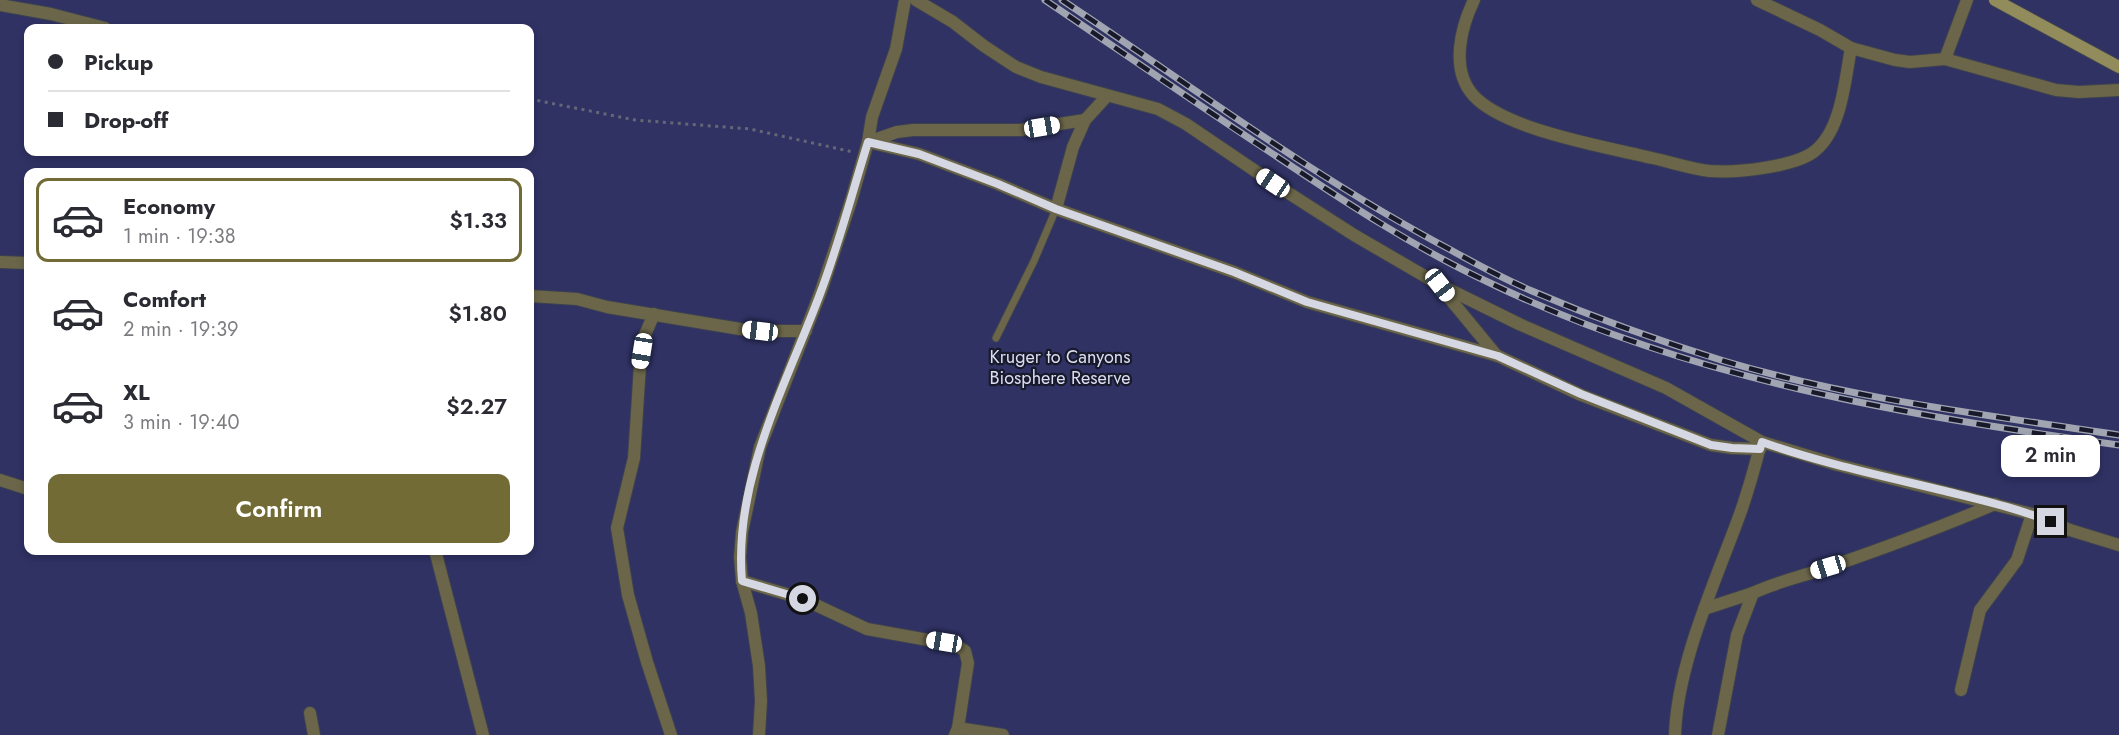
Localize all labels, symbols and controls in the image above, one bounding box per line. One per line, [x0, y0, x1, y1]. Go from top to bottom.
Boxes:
text: Pickup [84, 46, 153, 78]
text: Drop-off [84, 104, 168, 136]
car [1023, 115, 1061, 139]
car [1253, 165, 1293, 201]
text: Economy [123, 190, 215, 222]
icon: car [51, 193, 105, 247]
text: $1.33 [450, 204, 507, 236]
text: 1 min · 19:38 [123, 222, 236, 251]
car [1422, 265, 1458, 305]
text: Comfort [123, 283, 206, 315]
icon: car [51, 286, 105, 340]
text: $1.80 [448, 297, 507, 329]
text: 2 min · 19:39 [123, 315, 239, 344]
car [741, 320, 779, 342]
car [630, 332, 654, 370]
park label: Kruger to Canyons Biosphere Reserve [990, 344, 1130, 391]
text: XL [123, 376, 150, 408]
icon: car [51, 379, 105, 433]
text: $2.27 [446, 390, 507, 422]
text: 3 min · 19:40 [123, 408, 239, 437]
callout: 2 min [2002, 435, 2100, 477]
text: 2 min [2025, 441, 2076, 470]
button: Confirm [48, 474, 510, 543]
route end [2037, 508, 2064, 535]
car [1808, 553, 1848, 581]
route start [789, 585, 816, 612]
car [925, 630, 963, 654]

